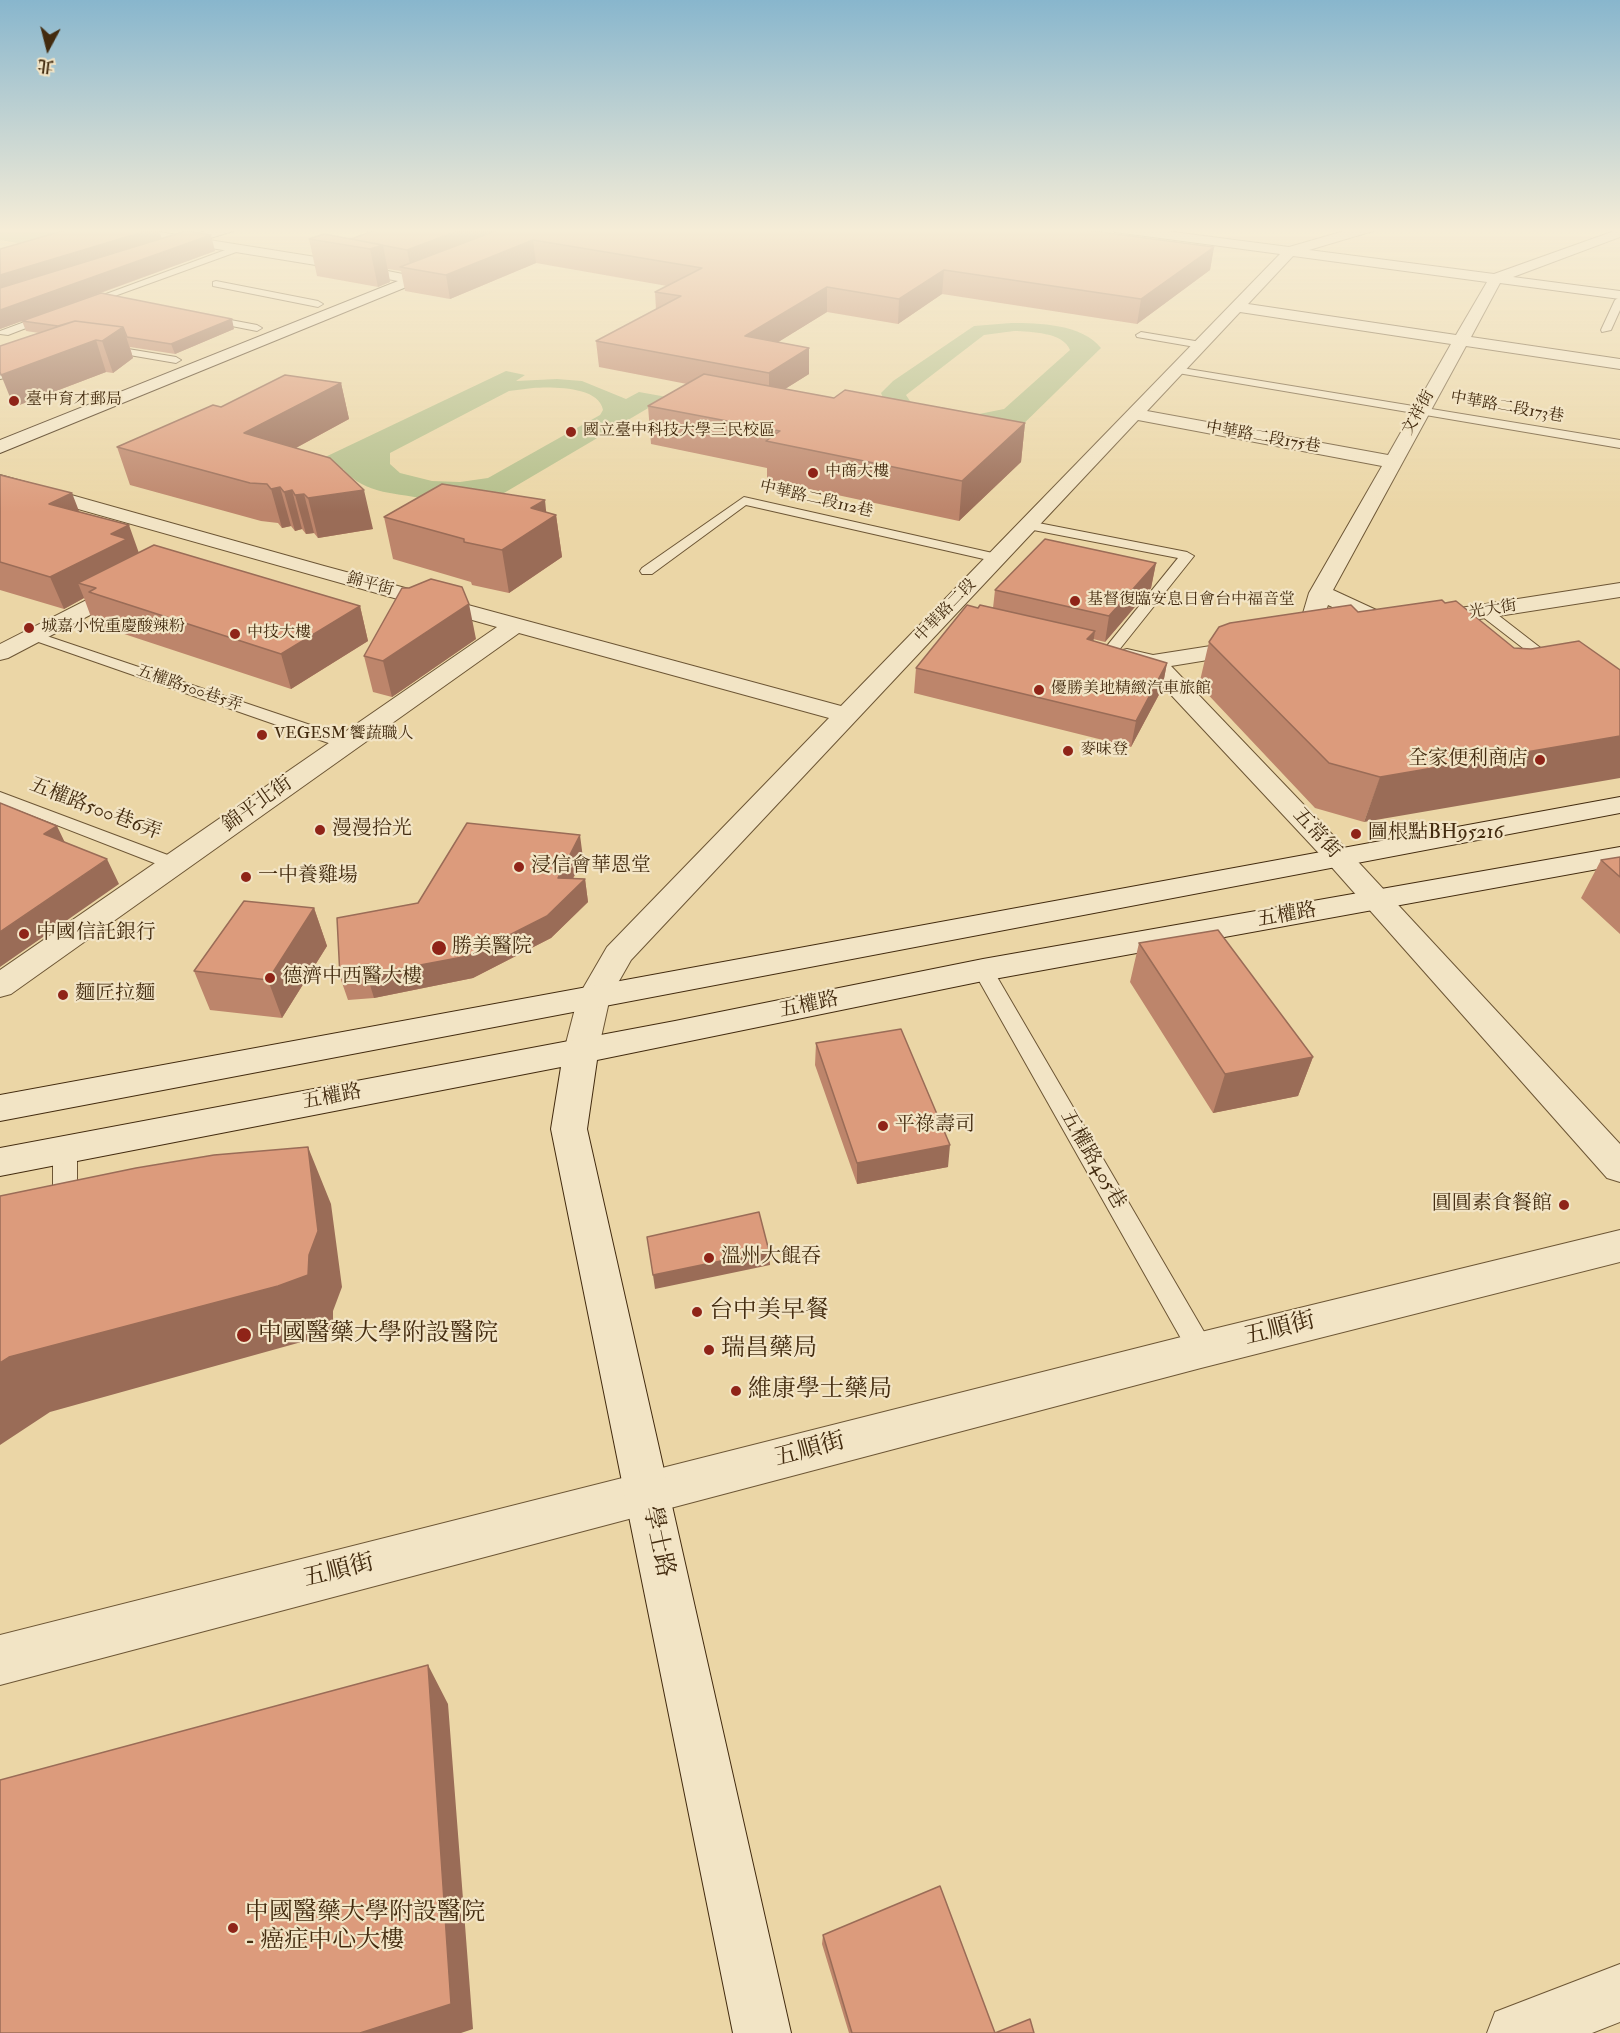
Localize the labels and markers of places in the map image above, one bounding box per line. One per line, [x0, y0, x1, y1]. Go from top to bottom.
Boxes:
place label: 臺中育才郵局 [26, 391, 122, 411]
marker: 臺中育才郵局 [7, 394, 21, 408]
place label: 國立臺中科技大學三民校區 [583, 422, 775, 442]
marker: 國立臺中科技大學三民校區 [564, 425, 578, 439]
place label: 中商大樓 [825, 463, 889, 483]
marker: 中商大樓 [806, 466, 820, 480]
place label: 基督復臨安息日會台中福音堂 [1087, 591, 1295, 611]
marker: 基督復臨安息日會台中福音堂 [1068, 594, 1082, 608]
place label: 城嘉小悅重慶酸辣粉 [41, 618, 185, 638]
marker: 城嘉小悅重慶酸辣粉 [22, 621, 36, 635]
place label: 中技大樓 [247, 624, 311, 644]
marker: 中技大樓 [228, 627, 242, 641]
place label: 優勝美地精緻汽車旅館 [1051, 680, 1211, 700]
marker: 優勝美地精緻汽車旅館 [1032, 683, 1046, 697]
place label: VEGESM 饗蔬職人 [274, 725, 413, 745]
marker: VEGESM 饗蔬職人 [255, 728, 269, 742]
place label: 麥味登 [1080, 741, 1128, 761]
marker: 麥味登 [1061, 744, 1075, 758]
place label: 全家便利商店 [1408, 748, 1528, 772]
marker: 全家便利商店 [1533, 753, 1547, 767]
place label: 漫漫拾光 [332, 818, 412, 842]
place label: 圖根點BH95216 [1368, 822, 1504, 846]
marker: 漫漫拾光 [313, 823, 327, 837]
marker: 圖根點BH95216 [1349, 827, 1363, 841]
place label: 浸信會華恩堂 [531, 855, 651, 879]
marker: 浸信會華恩堂 [512, 860, 526, 874]
place label: 一中養雞場 [258, 865, 358, 889]
marker: 一中養雞場 [239, 870, 253, 884]
place label: 中國信託銀行 [36, 922, 156, 946]
marker: 中國信託銀行 [17, 927, 31, 941]
place label: 勝美醫院 [452, 936, 532, 960]
marker: 勝美醫院 [430, 939, 448, 957]
place label: 德濟中西醫大樓 [282, 966, 422, 990]
marker: 德濟中西醫大樓 [263, 971, 277, 985]
place label: 麵匠拉麵 [75, 983, 155, 1007]
marker: 麵匠拉麵 [56, 988, 70, 1002]
place label: 平祿壽司 [895, 1114, 975, 1138]
marker: 平祿壽司 [876, 1119, 890, 1133]
place label: 圓圓素食餐館 [1432, 1193, 1552, 1217]
marker: 圓圓素食餐館 [1557, 1198, 1571, 1212]
place label: 溫州大餛吞 [721, 1246, 821, 1270]
marker: 溫州大餛吞 [702, 1251, 716, 1265]
place label: 台中美早餐 [709, 1298, 829, 1326]
marker: 台中美早餐 [690, 1305, 704, 1319]
place label: 中國醫藥大學附設醫院 [258, 1321, 498, 1349]
marker: 中國醫藥大學附設醫院 [235, 1326, 253, 1344]
place label: 瑞昌藥局 [721, 1336, 817, 1364]
marker: 瑞昌藥局 [702, 1343, 716, 1357]
place label: 維康學士藥局 [748, 1377, 892, 1405]
marker: 維康學士藥局 [729, 1384, 743, 1398]
place label: 中國醫藥大學附設醫院 - 癌症中心大樓 [245, 1900, 485, 1956]
marker: 中國醫藥大學附設醫院 - 癌症中心大樓 [226, 1921, 240, 1935]

